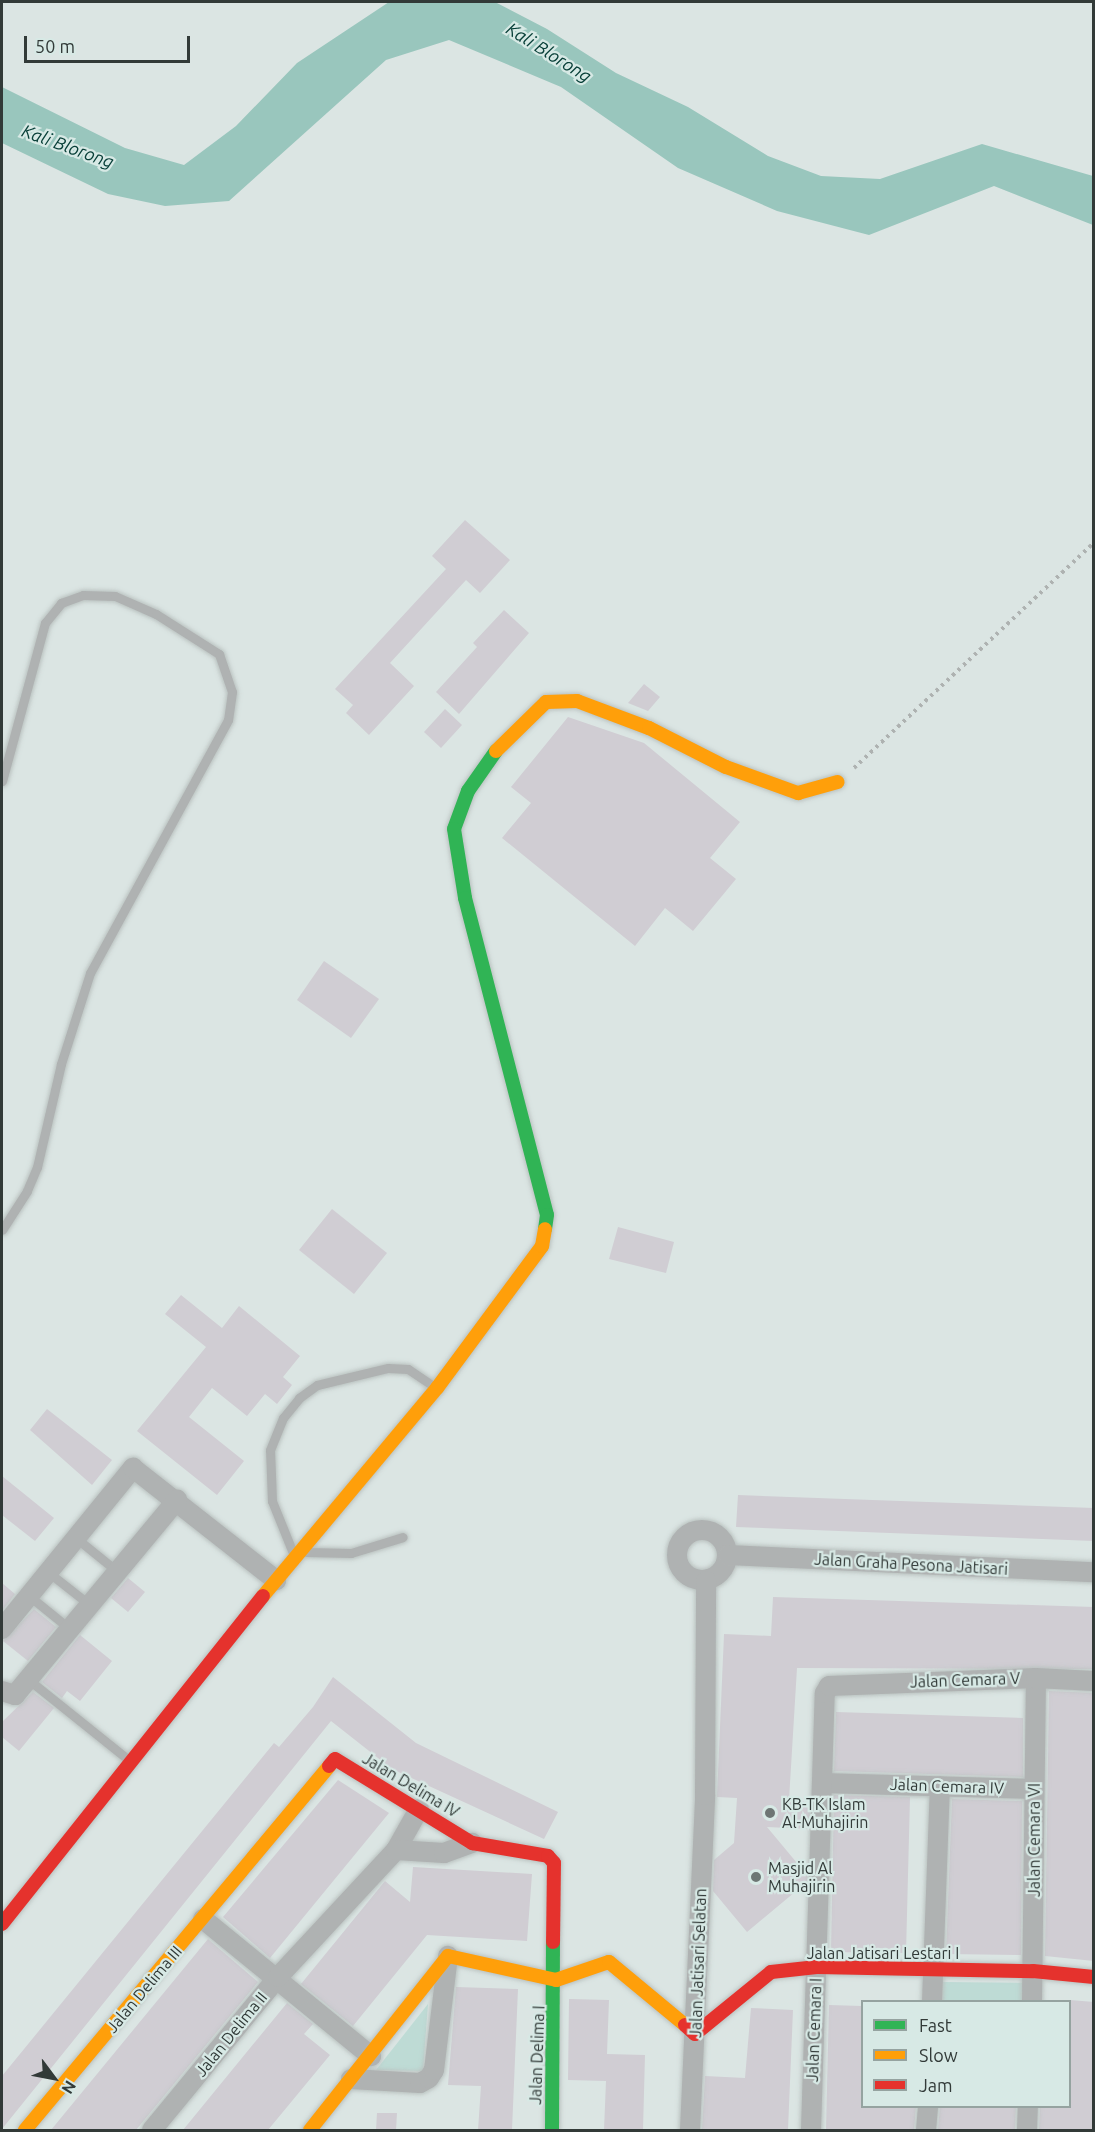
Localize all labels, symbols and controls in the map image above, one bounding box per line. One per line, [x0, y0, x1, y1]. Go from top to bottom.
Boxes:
water label: Kali Blorong [503, 17, 595, 87]
scale bar [27, 24, 194, 62]
text: 50 m [35, 36, 75, 56]
water label: Kali Blorong [19, 119, 117, 173]
street label: Jalan Graha Pesona Jatisari [814, 1549, 1008, 1579]
street label: Jalan Cemara V [910, 1668, 1020, 1692]
street label: Jalan Delima IV [359, 1749, 463, 1821]
street label: Jalan Cemara IV [890, 1774, 1004, 1798]
street label: Jalan Cemara VI [1024, 1783, 1044, 1897]
place label: KB-TK Islam Al-Muhajirin [782, 1794, 868, 1832]
marker: KB-TK Islam Al-Muhajirin [763, 1806, 777, 1820]
place label: Masjid Al Muhajirin [768, 1858, 835, 1896]
marker: Masjid Al Muhajirin [749, 1870, 763, 1884]
street label: Jalan Jatisari Selatan [686, 1888, 710, 2038]
street label: Jalan Delima III [102, 1942, 186, 2036]
street label: Jalan Jatisari Lestari I [807, 1943, 959, 1963]
street label: Jalan Cemara I [803, 1978, 825, 2082]
street label: Jalan Delima II [191, 1988, 271, 2080]
legend [861, 2000, 1071, 2108]
street label: Jalan Delima I [526, 2005, 548, 2105]
text: Fast [919, 2015, 952, 2035]
text: Slow [919, 2045, 958, 2065]
north arrow [24, 2048, 84, 2108]
text: Jam [919, 2075, 953, 2095]
text: N [58, 2078, 80, 2097]

